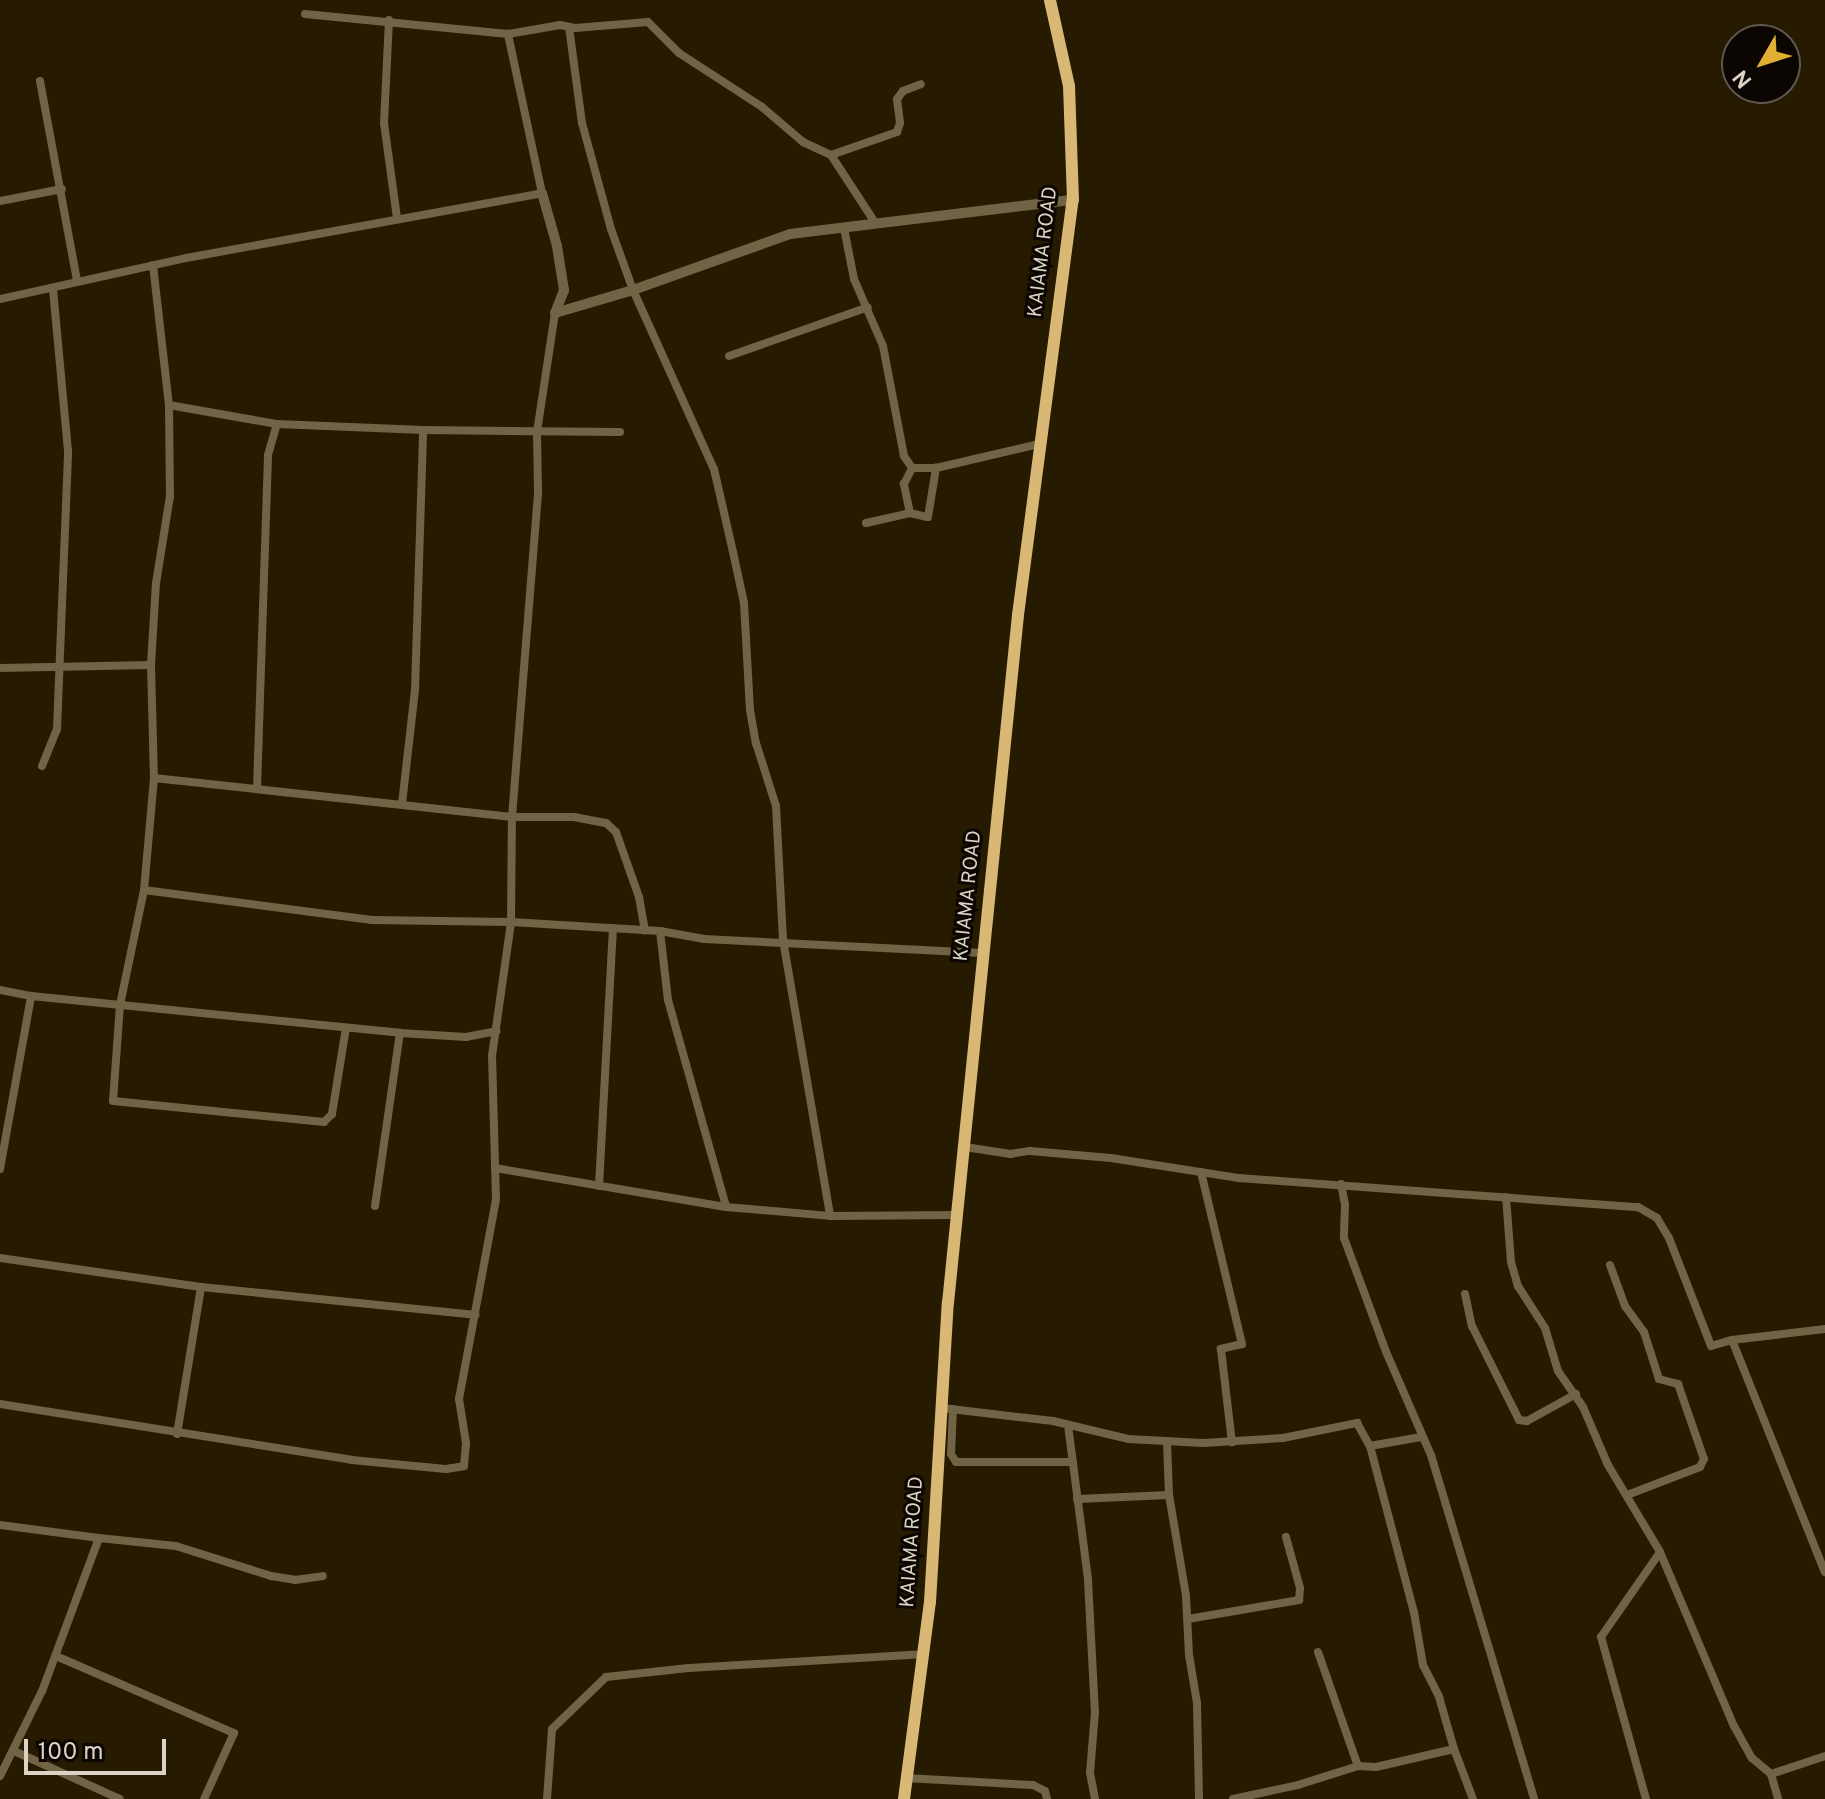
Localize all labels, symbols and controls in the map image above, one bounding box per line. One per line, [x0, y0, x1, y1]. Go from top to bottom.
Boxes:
north arrow [1721, 24, 1801, 104]
text: N [1728, 64, 1759, 93]
street label: KAIAMA ROAD [1024, 185, 1064, 319]
street label: KAIAMA ROAD [950, 829, 988, 963]
street label: KAIAMA ROAD [896, 1475, 930, 1609]
scale bar [28, 1723, 170, 1773]
text: 100 m [38, 1738, 104, 1768]

